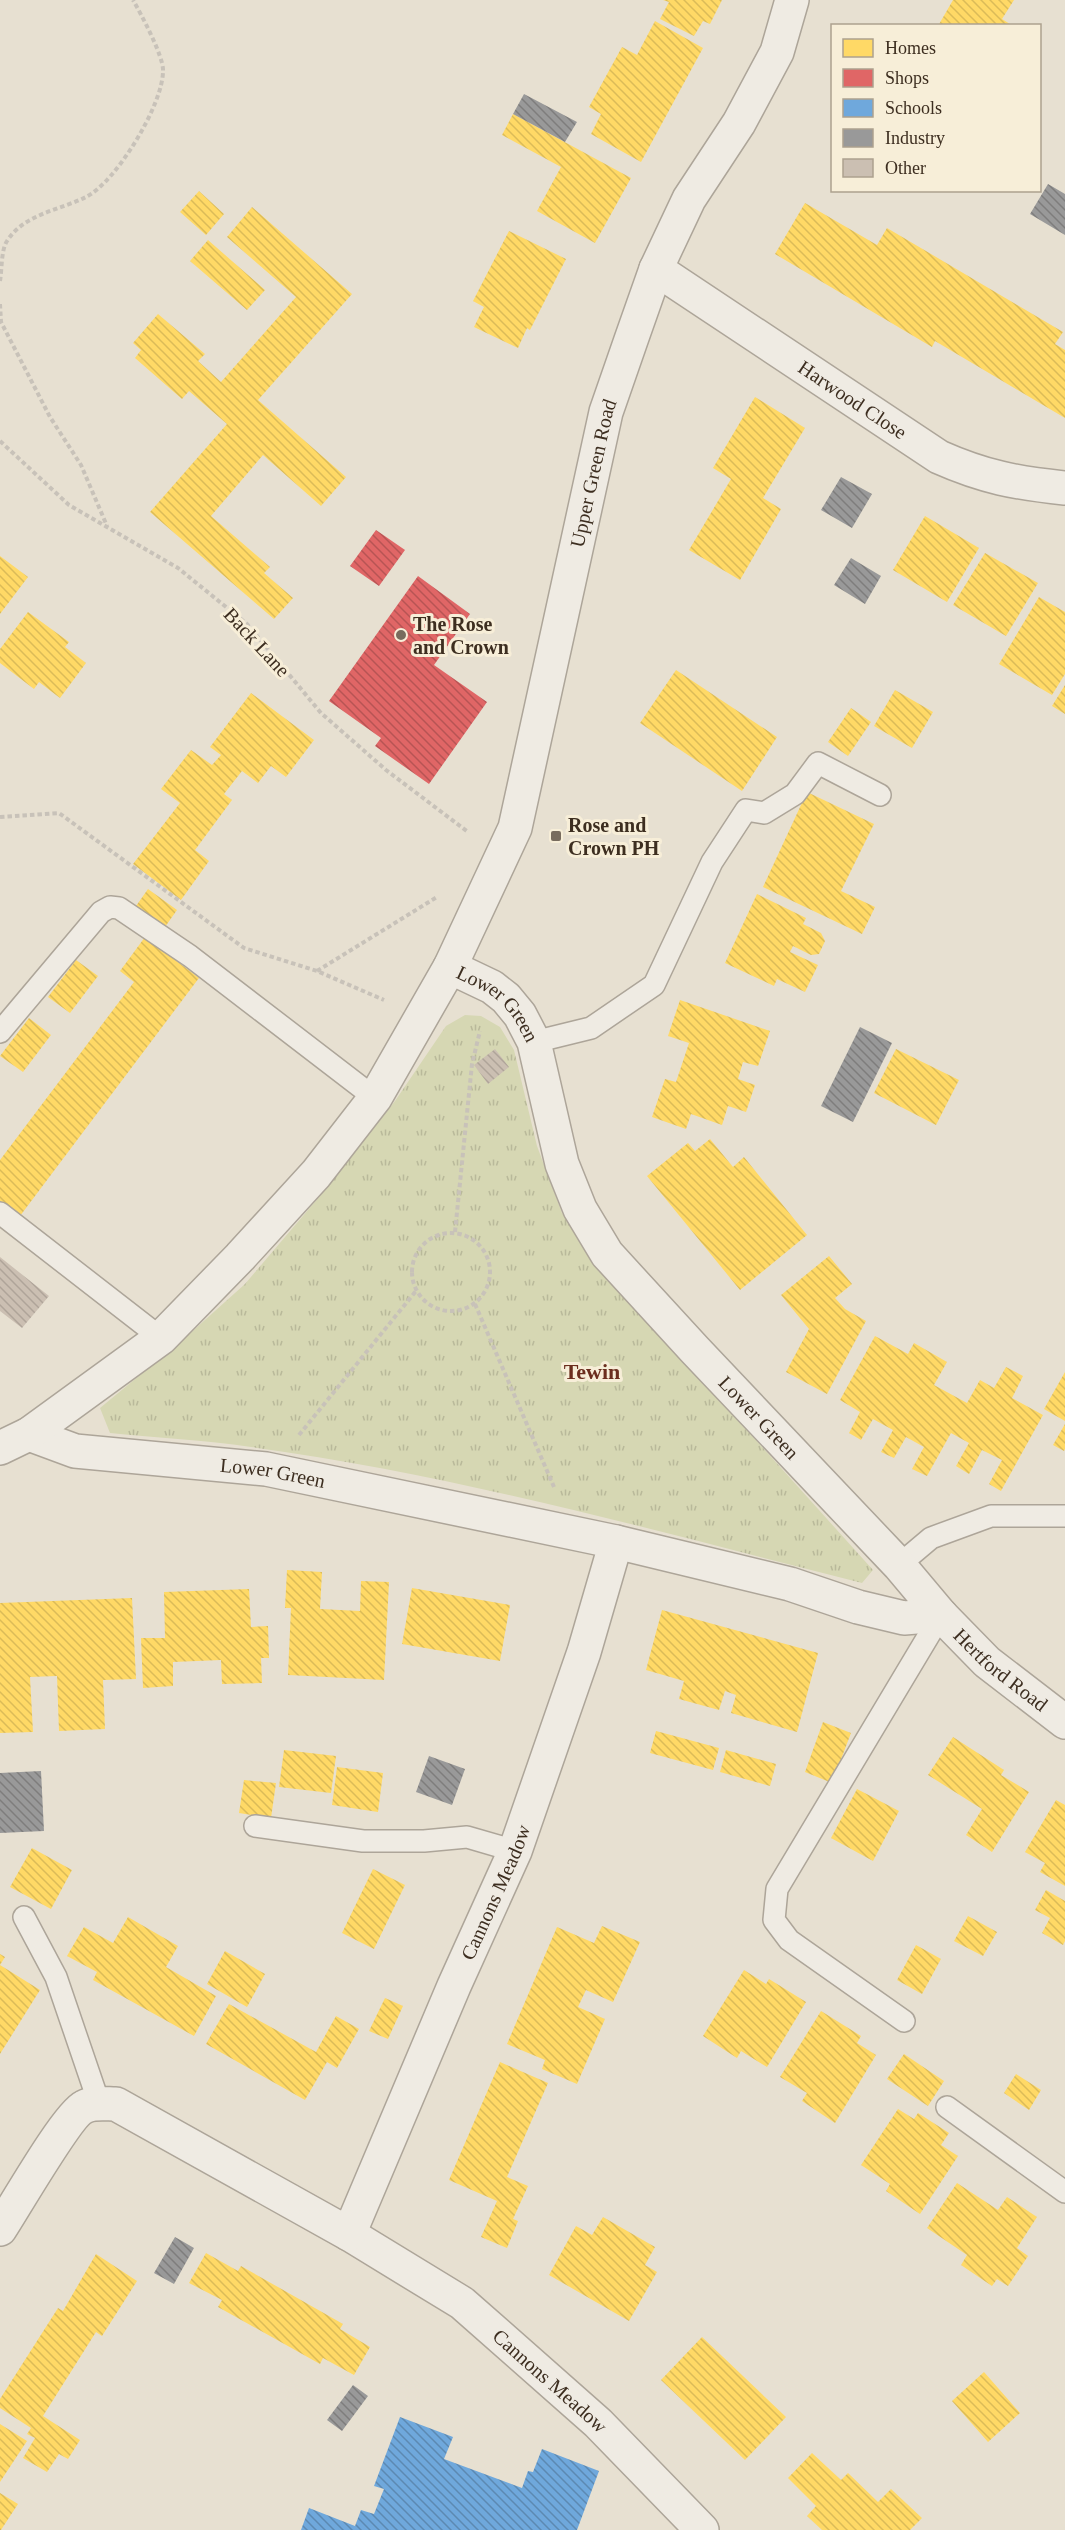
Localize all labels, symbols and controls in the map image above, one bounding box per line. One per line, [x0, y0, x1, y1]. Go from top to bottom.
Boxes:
legend [831, 24, 1041, 192]
text: Homes [885, 38, 936, 58]
text: Shops [885, 68, 929, 88]
text: Schools [885, 98, 942, 118]
text: Industry [885, 128, 945, 148]
text: Other [885, 158, 926, 178]
street label: Harwood Close [794, 356, 911, 443]
street label: Upper Green Road [566, 396, 621, 549]
street label: Back Lane [220, 603, 294, 681]
place label: The Rose and Crown [413, 613, 509, 658]
marker: The Rose and Crown [394, 628, 408, 642]
place label: Rose and Crown PH [568, 814, 660, 859]
marker: Rose and Crown PH [549, 829, 563, 843]
street label: Lower Green [453, 961, 543, 1046]
district label: Tewin [564, 1359, 620, 1384]
street label: Lower Green [714, 1371, 803, 1463]
street label: Lower Green [219, 1454, 327, 1492]
street label: Hertford Road [949, 1624, 1052, 1716]
street label: Cannons Meadow [456, 1821, 534, 1963]
street label: Cannons Meadow [489, 2325, 612, 2437]

